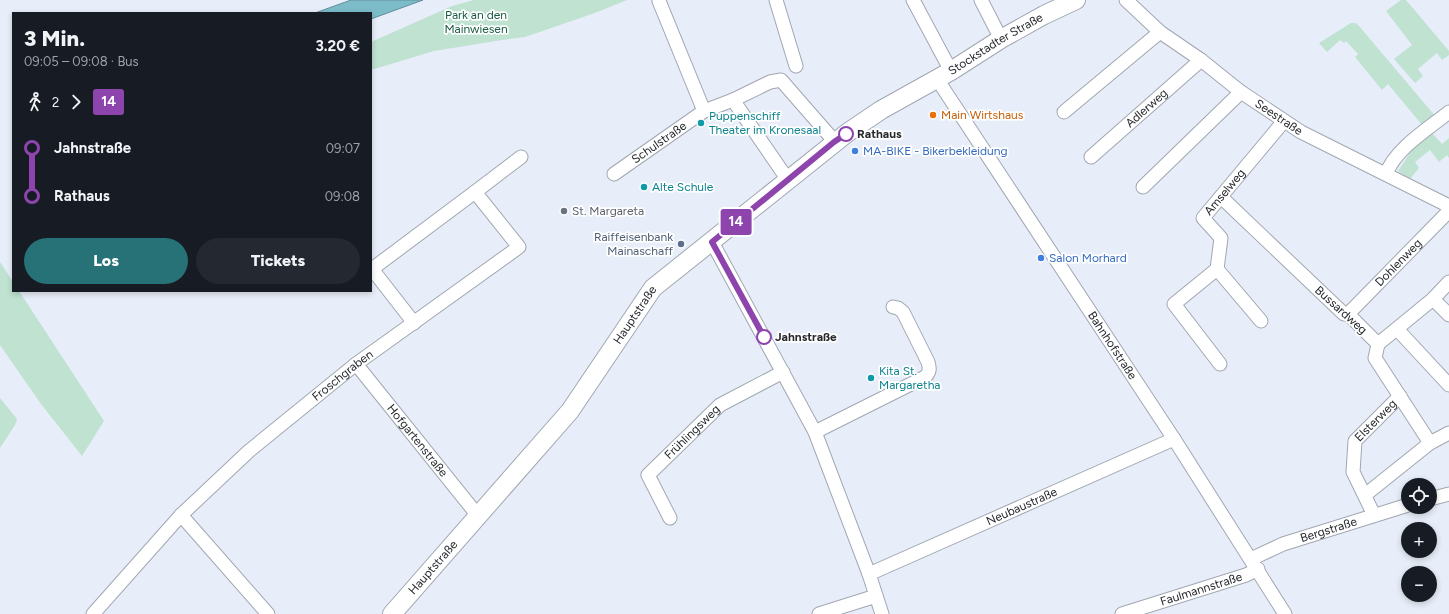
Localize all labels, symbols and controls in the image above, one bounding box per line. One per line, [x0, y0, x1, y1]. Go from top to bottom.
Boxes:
park label: Park an den Mainwiesen [444, 8, 508, 36]
street label: Stockstadter Straße [946, 10, 1046, 78]
text: 3 Min. [24, 25, 85, 52]
text: 3.20 € [316, 37, 360, 55]
text: 09:05 – 09:08 · Bus [24, 54, 139, 69]
street label: Adlerweg [1123, 86, 1170, 130]
icon: walk [24, 91, 46, 113]
icon: forward [65, 91, 87, 113]
text: 14 [101, 93, 116, 110]
text: 2 [52, 95, 59, 110]
street label: Seestraße [1252, 96, 1306, 138]
place label: Main Wirtshaus [941, 108, 1024, 122]
place label: Puppenschiff Theater im Kronesaal [709, 109, 821, 137]
marker: Main Wirtshaus [928, 110, 938, 120]
street label: Schulstraße [629, 118, 689, 166]
marker: Puppenschiff Theater im Kronesaal [696, 118, 706, 128]
marker: Rathaus [838, 126, 854, 142]
place label: Rathaus [857, 127, 902, 141]
text: Jahnstraße [54, 139, 131, 157]
text: 09:07 [326, 141, 360, 156]
place label: MA-BIKE - Bikerbekleidung [863, 144, 1007, 158]
marker: MA-BIKE - Bikerbekleidung [850, 146, 860, 156]
street label: Amselweg [1201, 166, 1248, 218]
place label: Alte Schule [652, 180, 714, 194]
marker: Alte Schule [639, 182, 649, 192]
text: Rathaus [54, 187, 110, 205]
text: 09:08 [325, 189, 360, 204]
place label: St. Margareta [572, 204, 644, 218]
marker: St. Margareta [559, 206, 569, 216]
line badge: 14 [718, 209, 754, 235]
text: 14 [729, 213, 743, 230]
place label: Raiffeisenbank Mainaschaff [594, 230, 674, 258]
street label: Dohlenweg [1372, 236, 1425, 289]
button: Los [24, 238, 188, 284]
button: Tickets [196, 238, 360, 284]
marker: Raiffeisenbank Mainaschaff [676, 239, 686, 249]
place label: Salon Morhard [1049, 251, 1127, 265]
marker: Salon Morhard [1036, 253, 1046, 263]
street label: Hauptstraße [610, 283, 660, 347]
street label: Bussardweg [1312, 283, 1370, 337]
street label: Bahnhofstraße [1085, 309, 1140, 383]
marker: Jahnstraße [756, 329, 772, 345]
place label: Jahnstraße [775, 330, 837, 344]
street label: Froschgraben [309, 347, 376, 404]
place label: Kita St. Margaretha [879, 364, 940, 392]
marker: Kita St. Margaretha [866, 373, 876, 383]
street label: Elsterweg [1352, 397, 1399, 444]
street label: Hofgartenstraße [384, 401, 451, 480]
street label: Frühlingsweg [662, 402, 723, 462]
map controls [1401, 478, 1437, 602]
button: locate [1401, 478, 1437, 514]
street label: Neubaustraße [984, 484, 1060, 528]
street label: Bergstraße [1298, 514, 1359, 545]
button: + [1401, 522, 1437, 558]
street label: Hauptstraße [405, 537, 461, 597]
button: − [1401, 566, 1437, 602]
street label: Faulmannstraße [1158, 569, 1244, 609]

